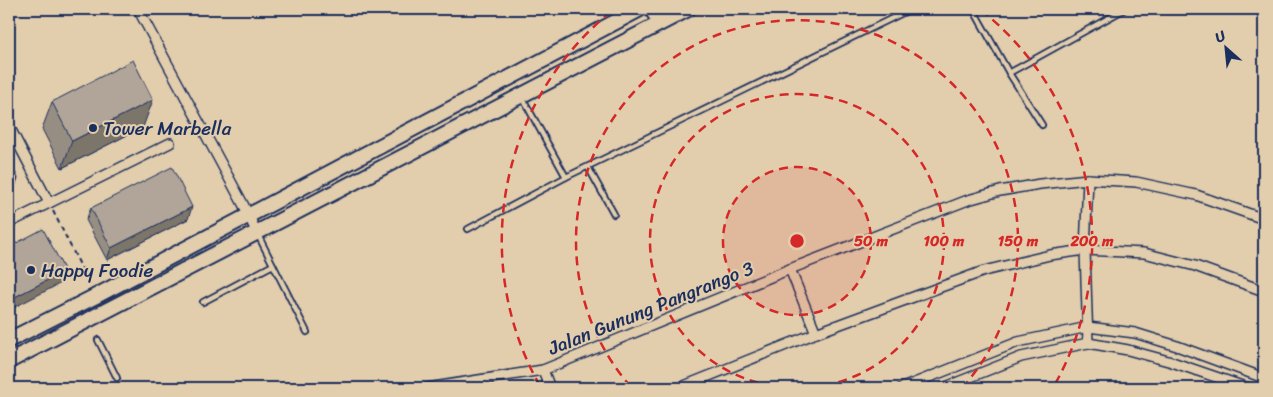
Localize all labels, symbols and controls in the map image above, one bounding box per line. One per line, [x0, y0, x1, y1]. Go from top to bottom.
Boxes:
north arrow [1200, 22, 1250, 72]
text: U [1211, 23, 1231, 50]
place label: Tower Marbella [103, 112, 232, 145]
marker: Tower Marbella [87, 122, 99, 134]
text: 50 m [854, 228, 889, 254]
text: 100 m [924, 228, 965, 254]
text: 150 m [998, 228, 1039, 254]
text: 200 m [1069, 228, 1114, 254]
centre of rings [788, 232, 806, 250]
street label: Jalan Gunung Pangrango 3 [542, 251, 759, 365]
place label: Happy Foodie [41, 254, 153, 287]
marker: Happy Foodie [25, 264, 37, 276]

